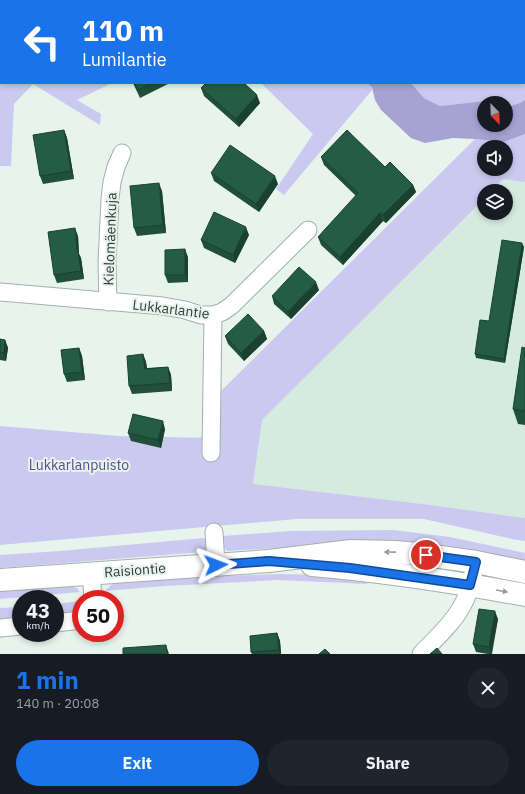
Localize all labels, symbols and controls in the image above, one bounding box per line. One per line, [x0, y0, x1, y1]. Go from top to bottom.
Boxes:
text: 110 m [82, 12, 164, 49]
icon: left [16, 16, 68, 68]
text: Lumilantie [82, 48, 167, 71]
north arrow [477, 96, 513, 132]
map controls [477, 96, 513, 220]
button: sound [477, 140, 513, 176]
button: layers [477, 184, 513, 220]
street label: Kielomäenkuja [99, 192, 121, 286]
street label: Lukkarlantie [131, 295, 211, 323]
park label: Lukkarlanpuisto [29, 456, 129, 474]
pin [409, 538, 443, 572]
position arrow [195, 544, 237, 586]
icon: arrive [415, 544, 437, 566]
one-way arrow [383, 549, 396, 555]
street label: Raisiontie [103, 559, 167, 581]
one-way arrow [496, 588, 508, 594]
speed limit sign: 50 [72, 590, 124, 642]
text: 43 [26, 597, 50, 624]
text: km/h [26, 619, 50, 632]
text: 1 min [16, 664, 79, 696]
button: close [467, 667, 509, 709]
text: 140 m · 20:08 [16, 695, 99, 712]
button: Exit [16, 740, 259, 786]
button: Share [267, 740, 509, 786]

